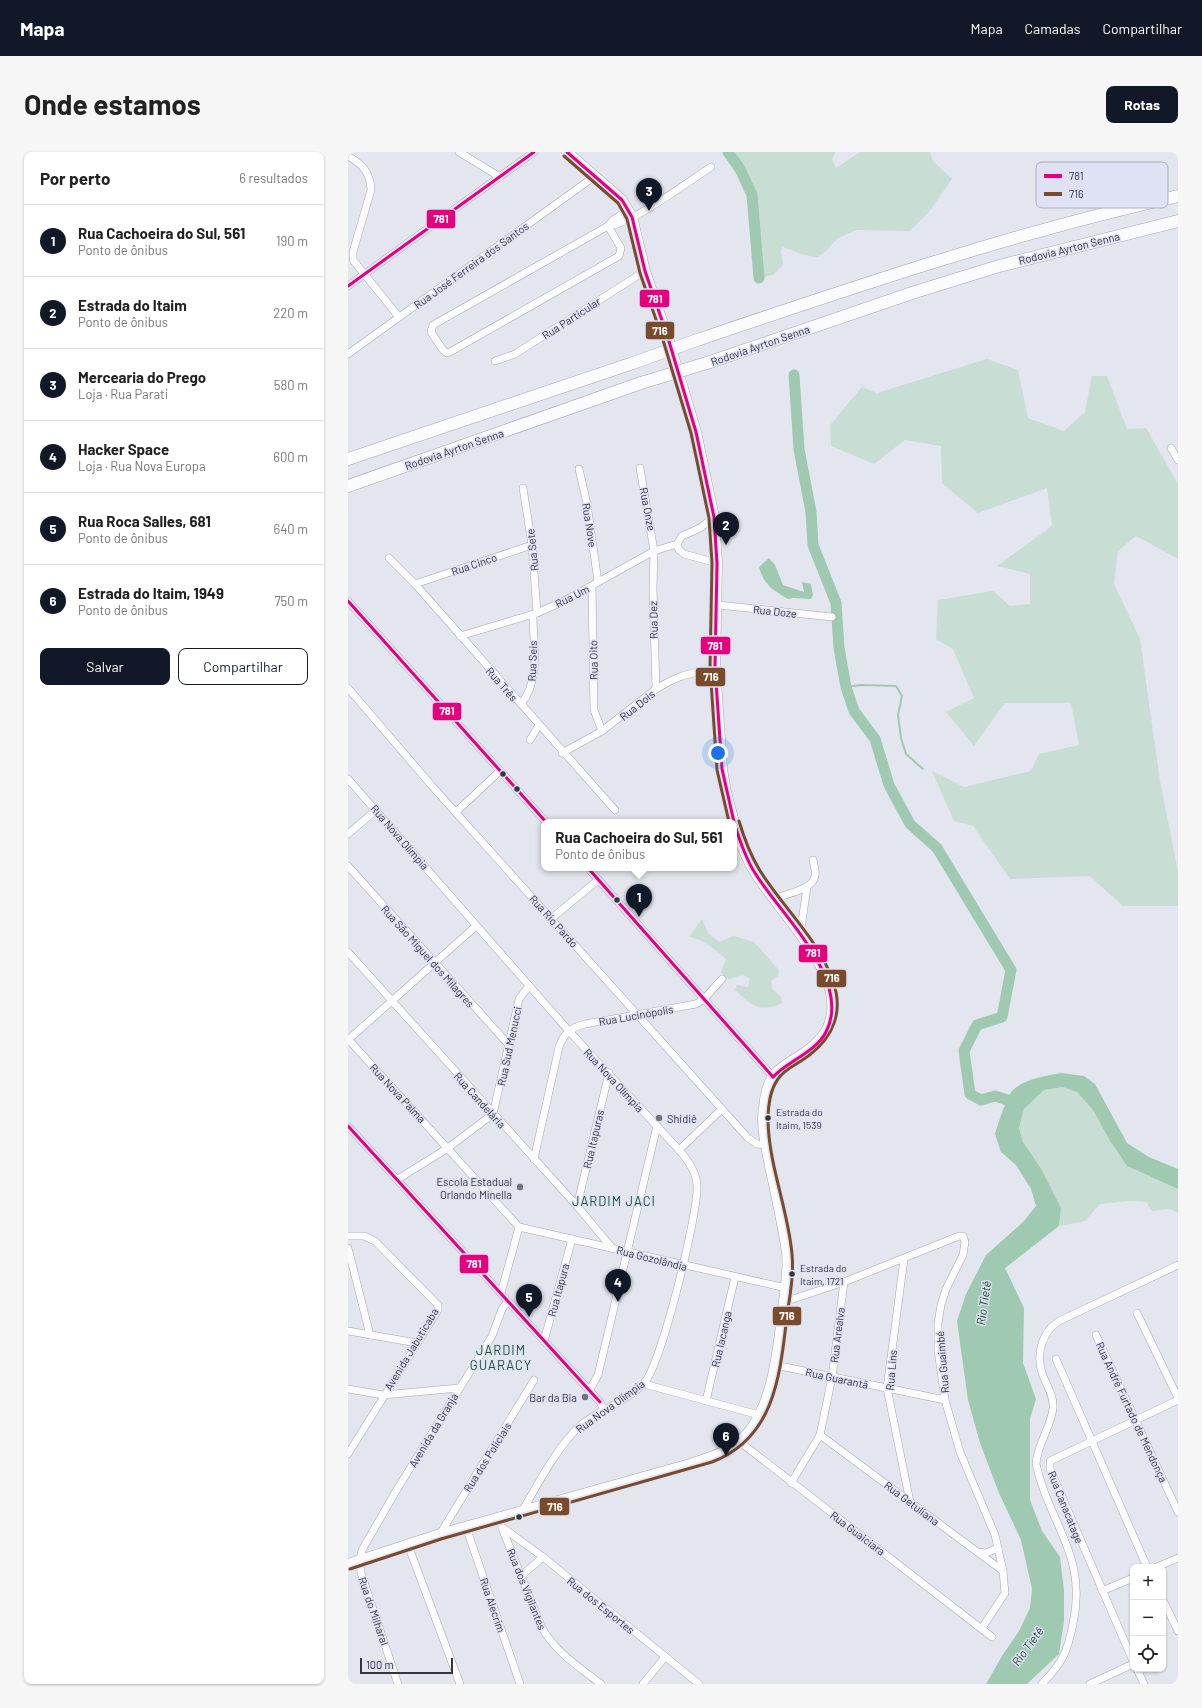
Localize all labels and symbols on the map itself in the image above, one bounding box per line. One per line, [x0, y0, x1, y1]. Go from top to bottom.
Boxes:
legend [1036, 162, 1168, 208]
text: 781 [1069, 169, 1083, 182]
pin: 3 [636, 178, 662, 211]
text: 716 [1069, 187, 1084, 200]
line badge: 781 [426, 209, 456, 229]
text: 781 [433, 212, 449, 225]
street label: Rua José Ferreira dos Santos [411, 219, 531, 311]
street label: Rodovia Ayrton Senna [1017, 229, 1121, 267]
line badge: 781 [639, 289, 670, 308]
text: 781 [647, 292, 663, 305]
street label: Rua Particular [539, 294, 603, 342]
line badge: 716 [645, 321, 675, 340]
street label: Rodovia Ayrton Senna [709, 322, 811, 368]
text: 716 [652, 324, 668, 337]
street label: Rodovia Ayrton Senna [403, 426, 505, 472]
street label: Rua Onze [637, 486, 659, 532]
street label: Rua Nove [580, 502, 600, 548]
pin: 2 [713, 512, 739, 545]
street label: Rua Sete [523, 528, 541, 572]
street label: Rua Cinco [449, 550, 499, 578]
street label: Rua Um [553, 582, 591, 610]
street label: Rua Dez [646, 601, 660, 639]
street label: Rua Doze [752, 602, 798, 620]
line badge: 781 [700, 636, 731, 655]
text: 781 [707, 639, 723, 652]
street label: Rua Seis [525, 640, 539, 682]
street label: Rua Oito [586, 640, 600, 680]
street label: Rua Três [484, 664, 520, 704]
line badge: 716 [695, 667, 726, 687]
text: 716 [703, 670, 719, 683]
street label: Rua Dois [617, 687, 657, 723]
line badge: 781 [432, 702, 462, 721]
text: 781 [439, 704, 455, 717]
your location [708, 743, 728, 763]
unlabelled marker [498, 769, 508, 779]
unlabelled marker [512, 784, 522, 794]
street label: Rua Nova Olímpia [368, 802, 432, 872]
pin: 1 [626, 884, 652, 917]
street label: Rua Rio Pardo [527, 892, 581, 950]
unlabelled marker [612, 895, 622, 905]
street label: Rua São Miguel dos Milagres [379, 902, 477, 1010]
line badge: 781 [798, 944, 828, 963]
text: 781 [805, 946, 821, 959]
line badge: 716 [816, 969, 847, 988]
text: 716 [824, 971, 840, 984]
street label: Rua Lucinópolis [598, 1002, 674, 1028]
street label: Rua Sud Menucci [494, 1005, 524, 1087]
street label: Rua Nova Olímpia [581, 1046, 647, 1114]
street label: Rua Nova Palma [367, 1061, 429, 1125]
street label: Rua Candelária [451, 1069, 509, 1131]
place label: Estrada do Itaim, 1539 [776, 1106, 823, 1131]
street label: Rua Itapuras [580, 1108, 606, 1170]
place label: Shidiê [667, 1112, 697, 1125]
marker: Shidiê [654, 1113, 664, 1123]
marker: Estrada do Itaim, 1539 [763, 1113, 773, 1123]
place label: Escola Estadual Orlando Minella [436, 1175, 512, 1201]
marker: Escola Estadual Orlando Minella [515, 1182, 525, 1192]
district label: JARDIM JACI [572, 1193, 656, 1209]
street label: Rua Gozolândia [615, 1243, 689, 1273]
line badge: 781 [459, 1254, 489, 1274]
text: 781 [466, 1257, 482, 1270]
street label: Rua Itapura [545, 1262, 571, 1318]
place label: Estrada do Itaim, 1721 [800, 1262, 847, 1287]
pin: 4 [605, 1269, 631, 1302]
marker: Estrada do Itaim, 1721 [787, 1269, 797, 1279]
water label: Rio Tietê [973, 1280, 993, 1326]
pin: 5 [516, 1284, 542, 1317]
street label: Avenida Jabuticaba [381, 1306, 441, 1392]
line badge: 716 [772, 1306, 802, 1326]
street label: Rua Arealva [827, 1307, 847, 1363]
street label: Rua Iacanga [708, 1309, 734, 1369]
text: 716 [779, 1309, 795, 1322]
street label: Rua Guaimbé [933, 1330, 951, 1394]
street label: Rua André Furtado de Mendonça [1094, 1340, 1170, 1484]
district label: JARDIM GUARACY [470, 1342, 532, 1373]
street label: Rua Lins [883, 1349, 899, 1391]
street label: Rua Guarantã [804, 1365, 870, 1391]
street label: Rua Nova Olímpia [573, 1377, 647, 1435]
street label: Avenida da Granja [406, 1391, 460, 1469]
place label: Bar da Bia [529, 1391, 577, 1404]
marker: Bar da Bia [580, 1392, 590, 1402]
street label: Rua dos Policiais [460, 1420, 514, 1494]
pin: 6 [713, 1423, 739, 1456]
street label: Rua Canacatage [1046, 1469, 1086, 1545]
street label: Rua Getuliana [882, 1478, 942, 1528]
line badge: 716 [539, 1497, 570, 1516]
text: 716 [547, 1500, 563, 1513]
street label: Rua Guaiciara [828, 1508, 888, 1558]
unlabelled marker [514, 1512, 524, 1522]
street label: Rua dos Vigilantes [505, 1546, 549, 1632]
street label: Rua dos Esportes [565, 1574, 637, 1636]
street label: Rua do Milharal [356, 1575, 392, 1647]
street label: Rua Alecrim [478, 1576, 508, 1634]
water label: Rio Tietê [1008, 1624, 1046, 1668]
scale bar [360, 1656, 453, 1675]

